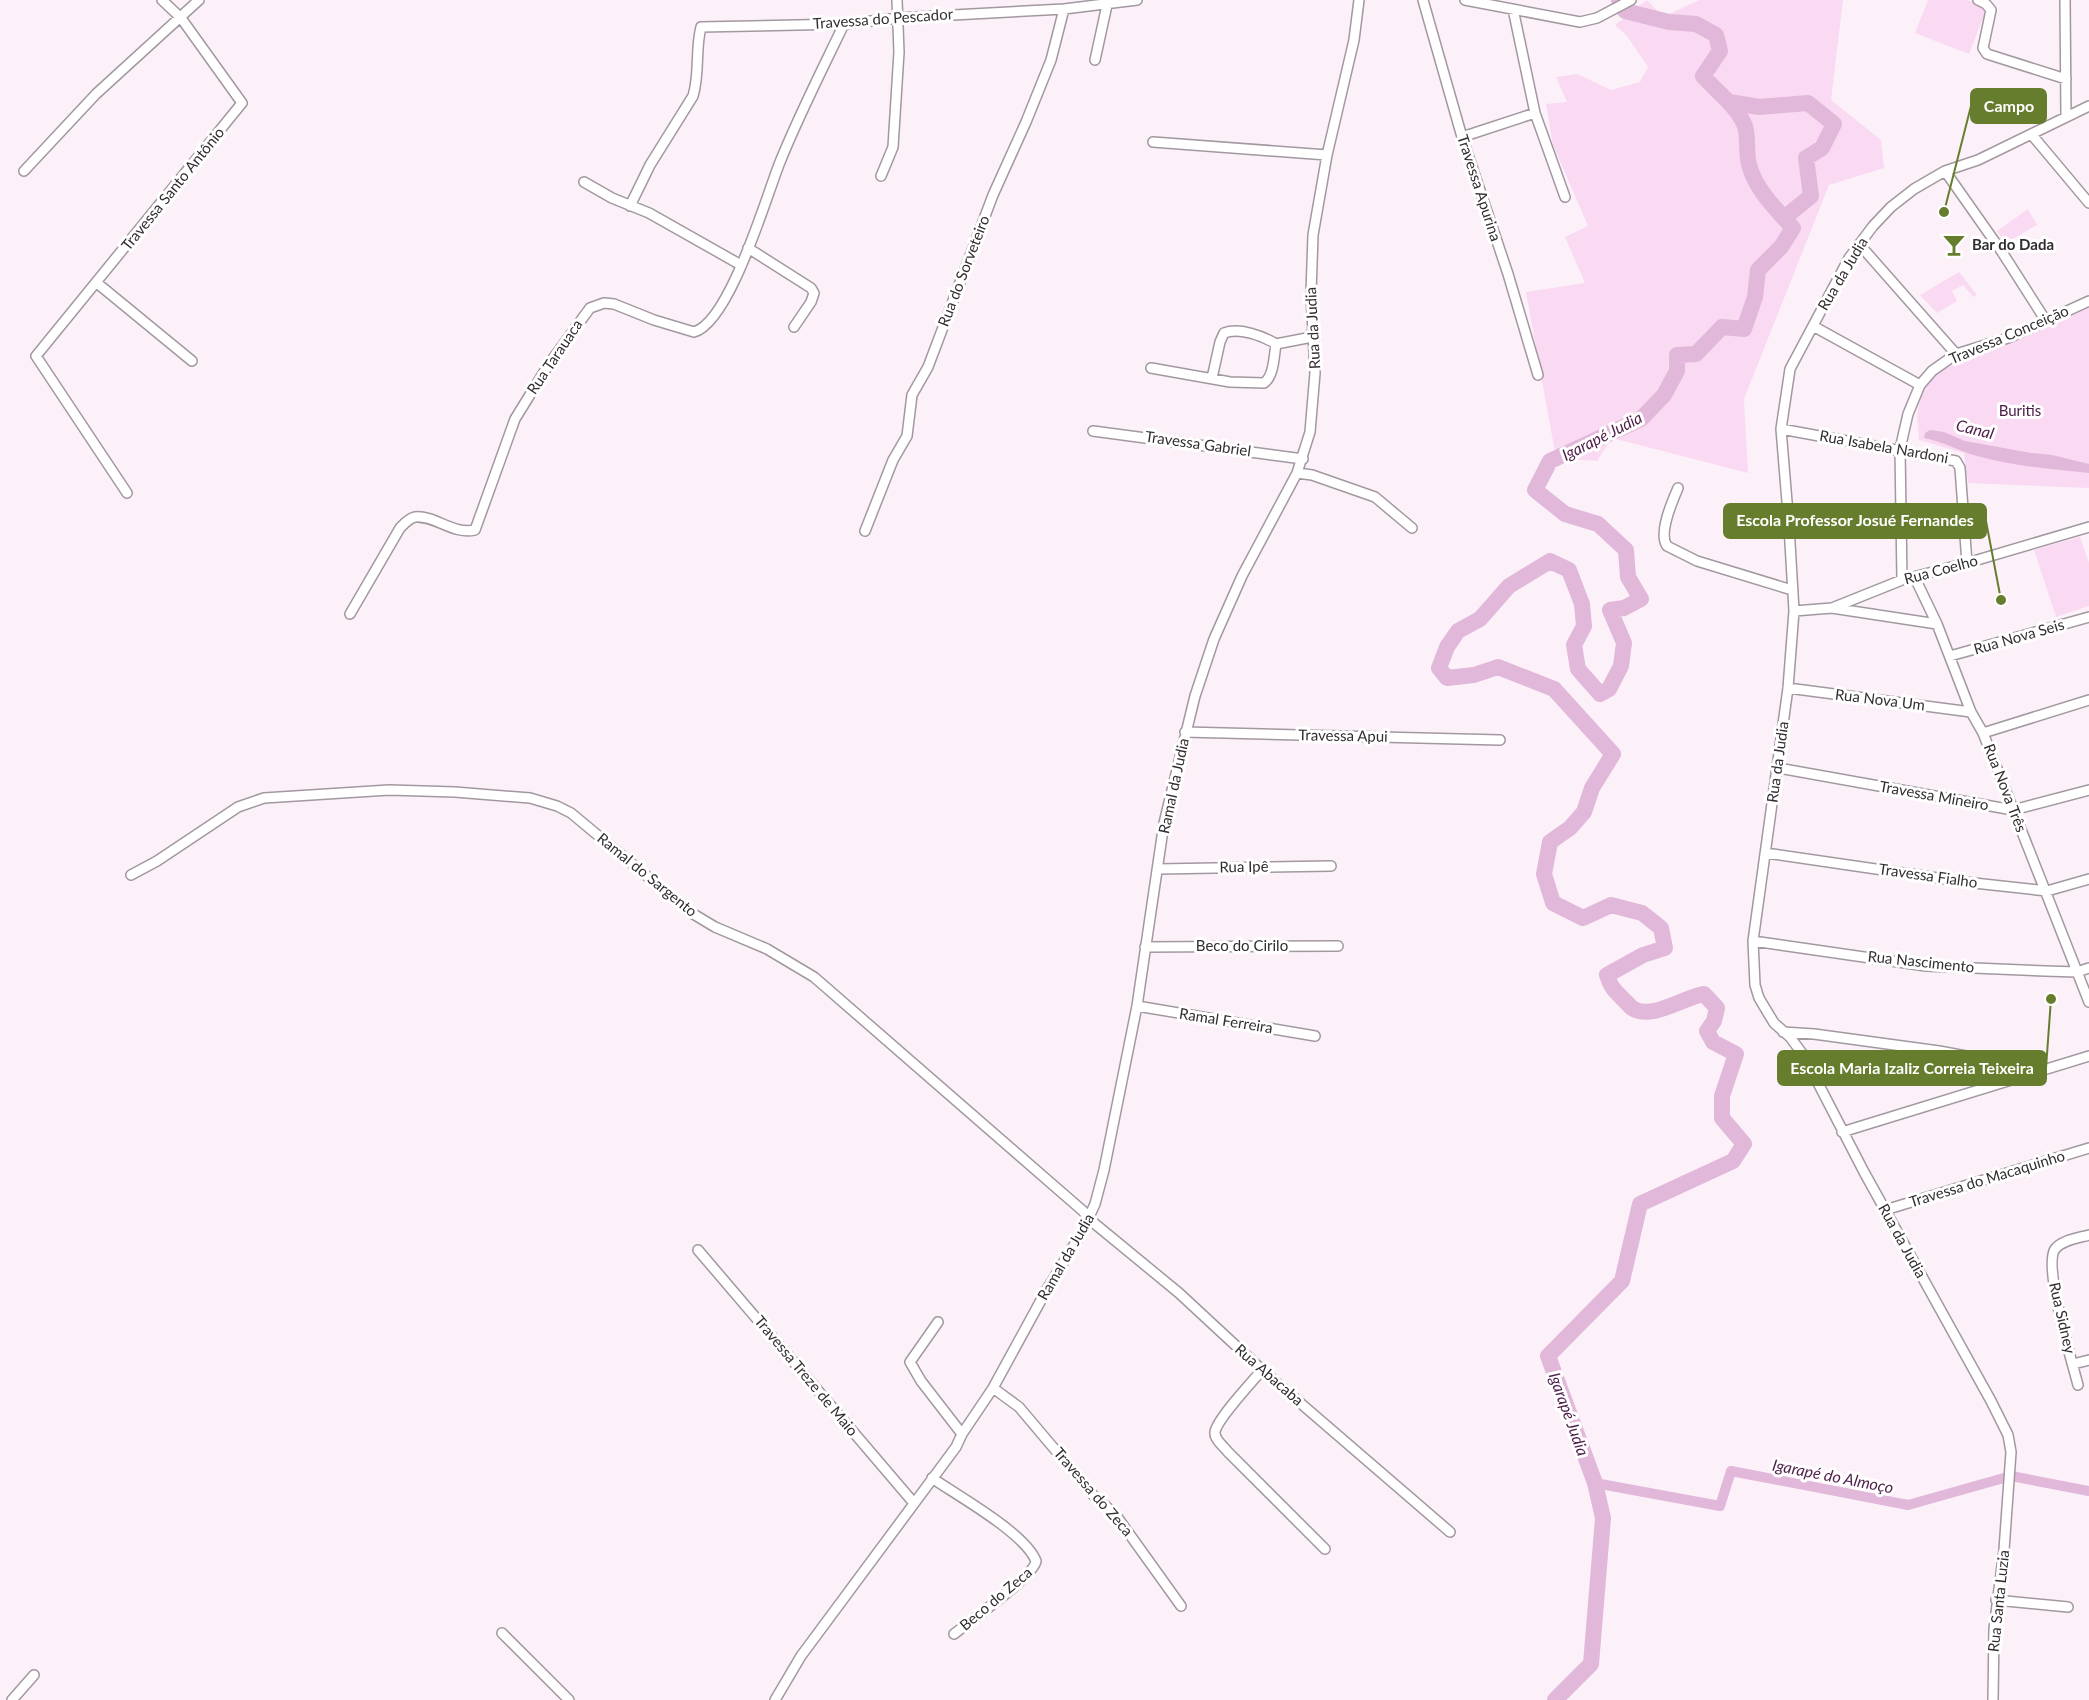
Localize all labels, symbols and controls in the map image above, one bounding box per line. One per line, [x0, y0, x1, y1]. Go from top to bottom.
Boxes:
street label: Travessa do Pescador [812, 4, 954, 32]
callout: Campo [1971, 89, 2046, 123]
text: Campo [1984, 96, 2034, 115]
street label: Travessa Santo Antônio [117, 123, 227, 254]
street label: Travessa Apurina [1454, 132, 1506, 243]
street label: Rua do Sorveteiro [934, 213, 993, 329]
bar icon: Bar do Dada [1941, 232, 1967, 258]
street label: Rua da Judia [1813, 234, 1871, 313]
place label: Bar do Dada [1972, 235, 2054, 253]
street label: Rua da Judia [1301, 287, 1323, 369]
street label: Travessa Conceição [1946, 301, 2071, 367]
street label: Rua Tarauaca [523, 316, 586, 397]
park label: Buritis [1999, 401, 2041, 419]
water label: Igarapé Judia [1559, 407, 1645, 464]
water label: Canal [1954, 415, 1996, 442]
street label: Rua Isabela Nardoni [1818, 426, 1950, 466]
street label: Travessa Gabriel [1144, 427, 1252, 459]
callout: Escola Professor Josué Fernandes [1724, 504, 1986, 538]
text: Escola Professor Josué Fernandes [1736, 510, 1974, 529]
street label: Rua Coelho [1902, 551, 1980, 587]
street label: Rua Nova Seis [1971, 615, 2066, 658]
street label: Rua Nova Um [1834, 685, 1926, 713]
street label: Rua da Judia [1762, 720, 1792, 804]
street label: Travessa Apui [1298, 725, 1388, 745]
street label: Ramal da Judia [1154, 736, 1192, 835]
street label: Rua Nova Três [1981, 741, 2031, 834]
street label: Travessa Mineiro [1878, 777, 1990, 813]
street label: Ramal do Sargento [594, 828, 701, 920]
street label: Rua Ipê [1219, 857, 1269, 875]
street label: Travessa Fialho [1878, 859, 1979, 891]
street label: Beco do Cirilo [1196, 936, 1288, 954]
street label: Rua Nascimento [1867, 946, 1975, 976]
street label: Ramal Ferreira [1178, 1004, 1274, 1036]
callout: Escola Maria Izaliz Correia Teixeira [1778, 1051, 2046, 1085]
text: Escola Maria Izaliz Correia Teixeira [1790, 1058, 2034, 1077]
street label: Travessa do Macaquinho [1907, 1146, 2067, 1210]
street label: Rua da Judia [1875, 1200, 1931, 1281]
street label: Ramal da Judia [1033, 1210, 1097, 1303]
street label: Rua Sidney [2046, 1280, 2080, 1355]
street label: Travessa Treze de Maio [751, 1312, 862, 1439]
street label: Rua Abacaba [1232, 1340, 1308, 1409]
water label: Igarapé Judia [1546, 1370, 1593, 1458]
street label: Travessa do Zeca [1050, 1443, 1137, 1539]
water label: Igarapé do Almoço [1771, 1454, 1895, 1497]
street label: Rua Santa Luzia [1984, 1549, 2012, 1653]
street label: Beco do Zeca [956, 1563, 1035, 1634]

